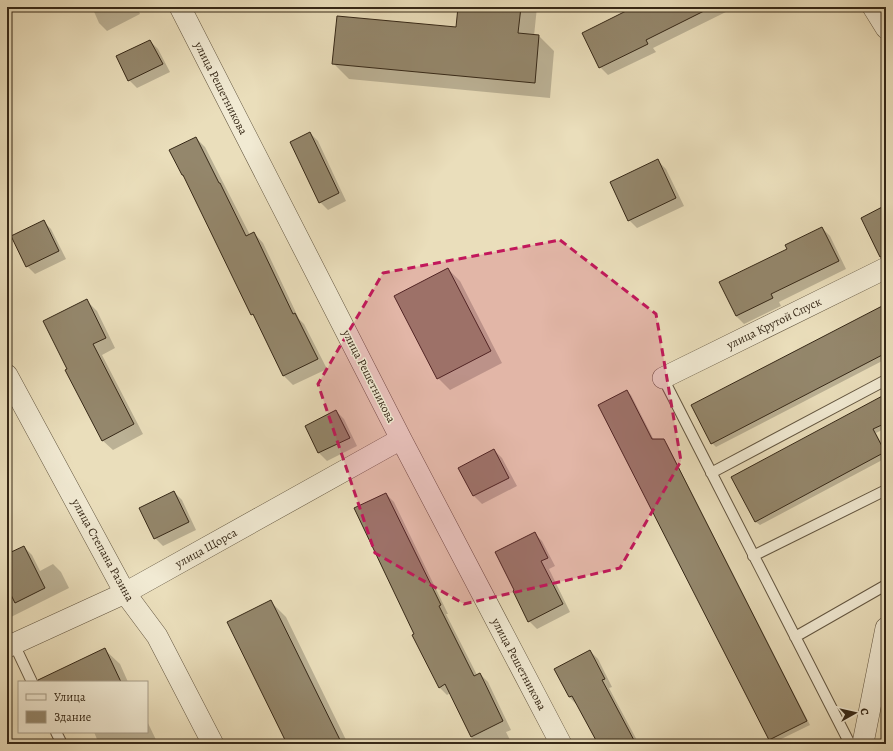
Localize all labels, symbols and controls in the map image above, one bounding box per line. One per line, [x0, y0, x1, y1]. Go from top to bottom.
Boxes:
street label: улица Решетникова [190, 38, 252, 138]
street label: улица Крутой Спуск [723, 293, 824, 353]
street label: улица Решетникова [338, 326, 400, 426]
street label: улица Степана Разина [68, 495, 138, 605]
street label: улица Щорса [171, 524, 240, 572]
street label: улица Решетникова [487, 614, 550, 713]
legend [18, 681, 148, 733]
text: Улица [54, 689, 86, 705]
north arrow [835, 693, 875, 733]
text: С [857, 707, 872, 716]
text: Здание [54, 709, 91, 725]

